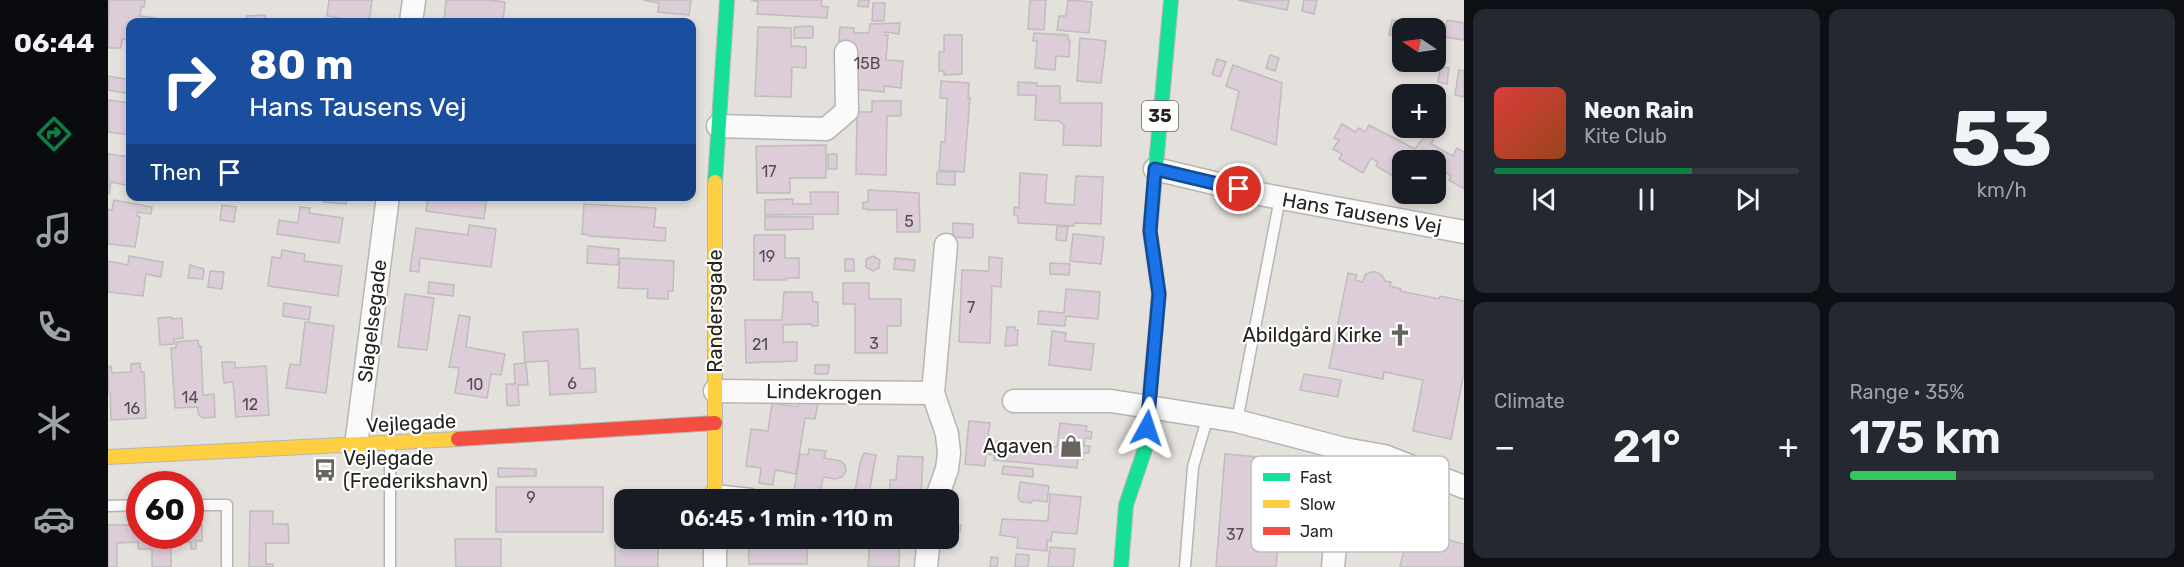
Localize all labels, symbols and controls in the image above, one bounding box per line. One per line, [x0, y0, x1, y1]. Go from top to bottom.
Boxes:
north arrow [1392, 18, 1446, 72]
map controls [1392, 18, 1446, 204]
text: 06:44 [14, 27, 94, 59]
text: 80 m [249, 40, 353, 90]
icon: right [150, 42, 228, 120]
house number: 15B [853, 54, 881, 73]
button: + [1392, 84, 1446, 138]
text: Hans Tausens Vej [249, 91, 467, 123]
text: 53 [1951, 92, 2053, 185]
text: Neon Rain [1584, 97, 1694, 124]
road number: 35 [1142, 101, 1178, 131]
icon: directions [33, 113, 75, 155]
text: Kite Club [1584, 124, 1667, 148]
button: − [1392, 150, 1446, 204]
icon: arrive [213, 156, 246, 189]
text: Then [150, 159, 201, 186]
house number: 17 [761, 162, 777, 181]
pin [1213, 163, 1264, 214]
icon: arrive [1222, 172, 1255, 205]
text: km/h [1977, 178, 2027, 202]
icon: previous [1528, 183, 1561, 216]
icon: pause [1630, 183, 1663, 216]
icon: next [1731, 183, 1764, 216]
street label: Hans Tausens Vej [1281, 187, 1443, 239]
icon: music [33, 209, 75, 251]
house number: 5 [904, 212, 914, 231]
house number: 19 [759, 247, 775, 266]
street label: Randersgade [703, 249, 727, 373]
street label: Slagelsegade [353, 258, 391, 384]
house number: 7 [967, 298, 975, 317]
icon: phone [33, 306, 75, 348]
church icon: Abildgård Kirke [1387, 322, 1413, 348]
place label: Abildgård Kirke [1242, 323, 1382, 347]
house number: 3 [869, 334, 879, 353]
house number: 21 [752, 335, 768, 354]
house number: 6 [567, 374, 577, 393]
house number: 10 [466, 375, 484, 394]
street label: Lindekrogen [766, 379, 882, 405]
text: Range · 35% [1850, 380, 1964, 404]
house number: 14 [182, 388, 198, 407]
text: Climate [1494, 389, 1565, 413]
house number: 12 [242, 395, 258, 414]
position arrow [1115, 396, 1179, 460]
house number: 16 [124, 399, 141, 418]
icon: climate [33, 402, 75, 444]
street label: Vejlegade [365, 409, 457, 437]
text: 175 km [1850, 411, 2001, 464]
text: 21° [1613, 420, 1681, 473]
text: − [1494, 427, 1515, 466]
text: + [1778, 427, 1798, 466]
shop icon: Agaven [1058, 433, 1084, 459]
place label: Agaven [983, 434, 1053, 458]
place label: Vejlegade (Frederikshavn) [343, 446, 488, 493]
legend [1251, 456, 1449, 552]
bus stop icon: Vejlegade (Frederikshavn) [312, 457, 338, 483]
text: Fast [1300, 468, 1332, 487]
speed limit sign: 60 [126, 471, 204, 549]
house number: 9 [526, 488, 536, 507]
text: Slow [1300, 495, 1336, 514]
icon: car [33, 498, 75, 540]
text: 06:45 · 1 min · 110 m [680, 505, 893, 532]
text: Jam [1300, 522, 1333, 541]
house number: 37 [1226, 525, 1244, 544]

